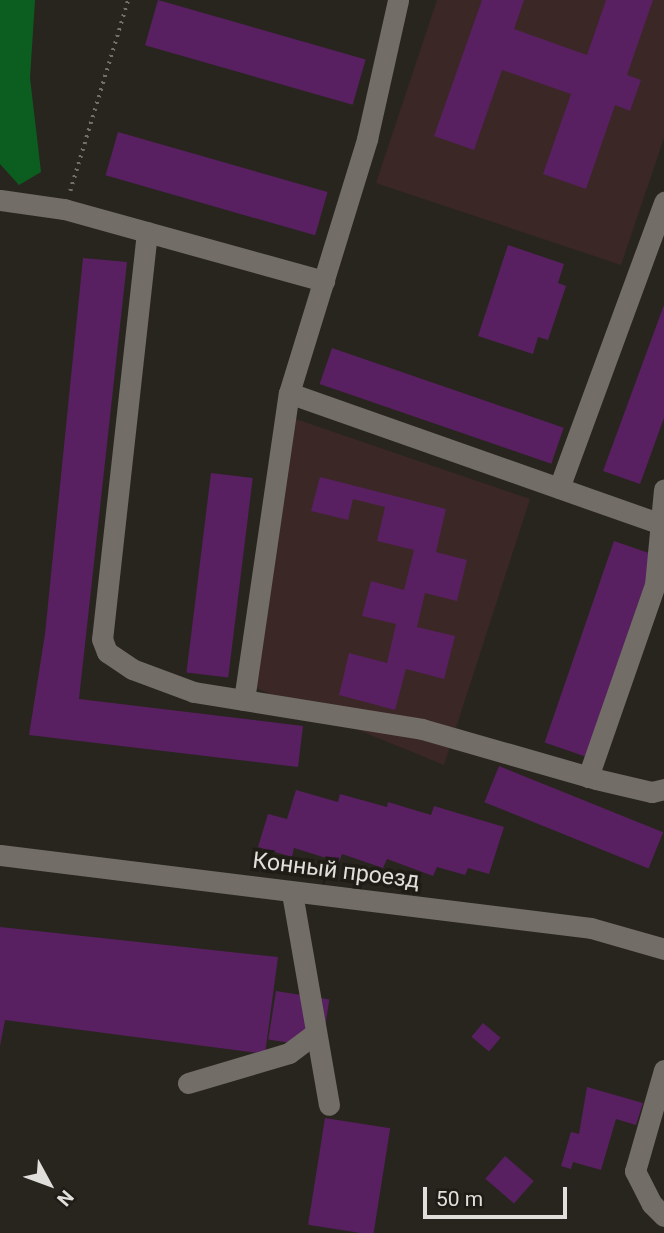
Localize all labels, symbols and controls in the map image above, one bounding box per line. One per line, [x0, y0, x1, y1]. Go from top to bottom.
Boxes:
street label: Конный проезд [251, 847, 421, 895]
north arrow [14, 1149, 84, 1219]
scale bar [426, 1174, 570, 1218]
text: N [52, 1186, 78, 1211]
text: 50 m [436, 1187, 483, 1211]

